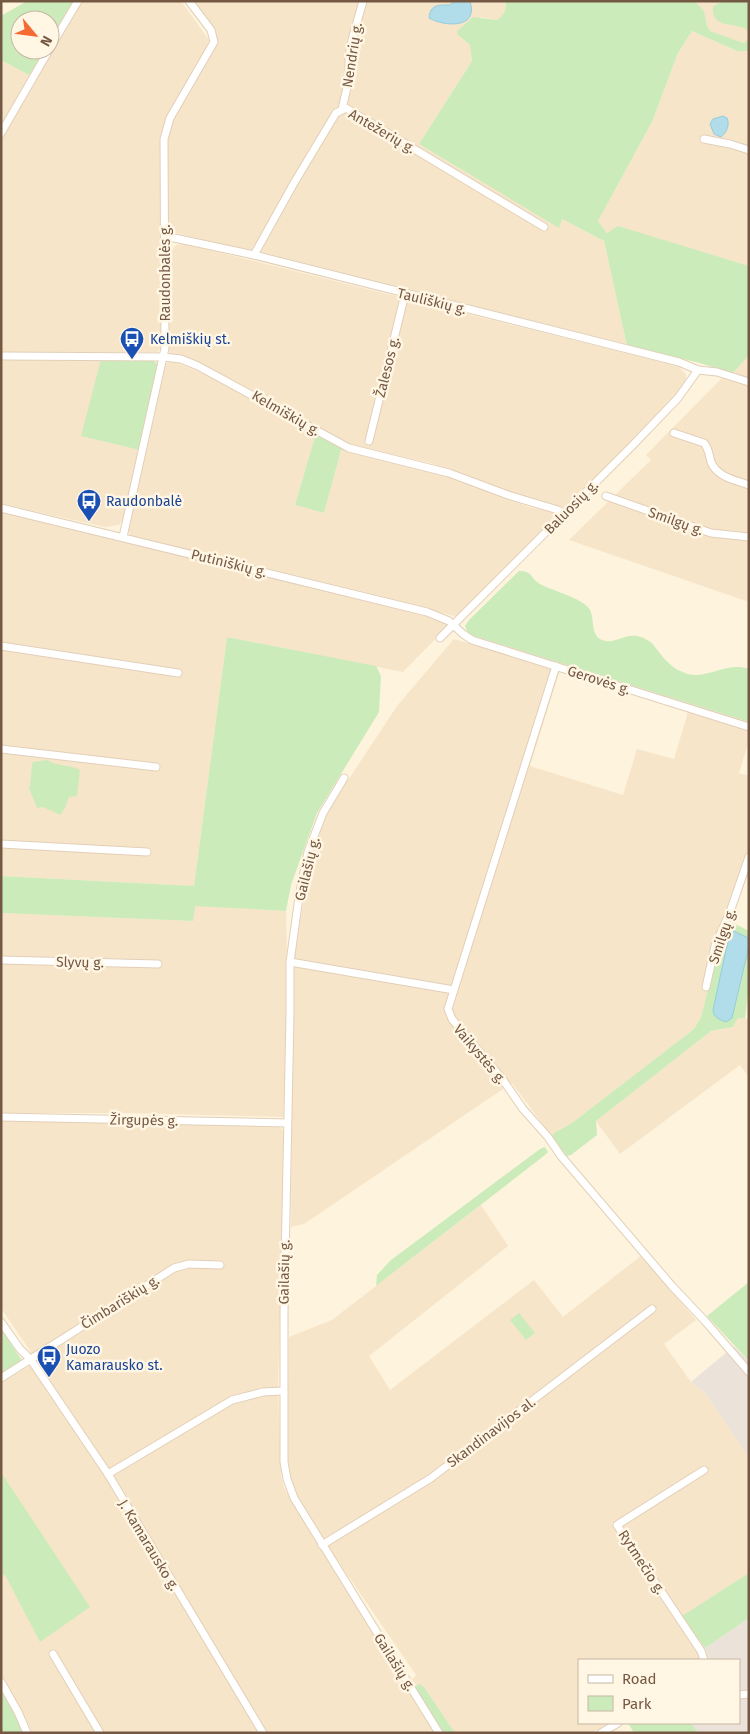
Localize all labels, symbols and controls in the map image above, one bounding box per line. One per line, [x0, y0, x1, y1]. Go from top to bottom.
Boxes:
north arrow [10, 10, 60, 60]
street label: Nendrių g. [339, 21, 366, 89]
text: N [36, 33, 56, 49]
street label: Antežerių g. [345, 106, 418, 157]
street label: Raudonbalės g. [157, 224, 174, 322]
street label: Tauliškių g. [396, 285, 468, 318]
bus stop icon: Kelmiškių st. [119, 326, 145, 360]
place label: Kelmiškių st. [150, 331, 230, 348]
street label: Žalesos g. [371, 335, 403, 399]
street label: Kelmiškių g. [249, 387, 323, 440]
street label: Baluosių g. [541, 477, 602, 538]
bus stop icon: Raudonbalė [76, 488, 102, 522]
place label: Raudonbalė [106, 493, 182, 510]
street label: Smilgų g. [646, 504, 706, 539]
street label: Putiniškių g. [189, 546, 268, 581]
street label: Gerovės g. [565, 662, 632, 699]
street label: Gailašių g. [291, 836, 324, 903]
street label: Smilgų g. [705, 906, 740, 966]
street label: Slyvų g. [56, 954, 104, 971]
street label: Vaikystės g. [450, 1021, 509, 1088]
street label: Žirgupės g. [110, 1110, 178, 1130]
street label: Gailašių g. [275, 1239, 294, 1305]
street label: Čimbariškių g. [77, 1271, 163, 1333]
place label: Juozo Kamarausko st. [66, 1341, 163, 1374]
bus stop icon: Juozo Kamarausko st. [36, 1344, 62, 1378]
street label: Skandinavijos al. [444, 1394, 539, 1471]
street label: J. Kamarausko g. [115, 1497, 183, 1594]
street label: Rytmečio g. [615, 1527, 669, 1598]
street label: Gailašių g. [370, 1630, 419, 1694]
legend [578, 1659, 740, 1724]
text: Road [622, 1670, 657, 1688]
text: Park [622, 1695, 652, 1713]

